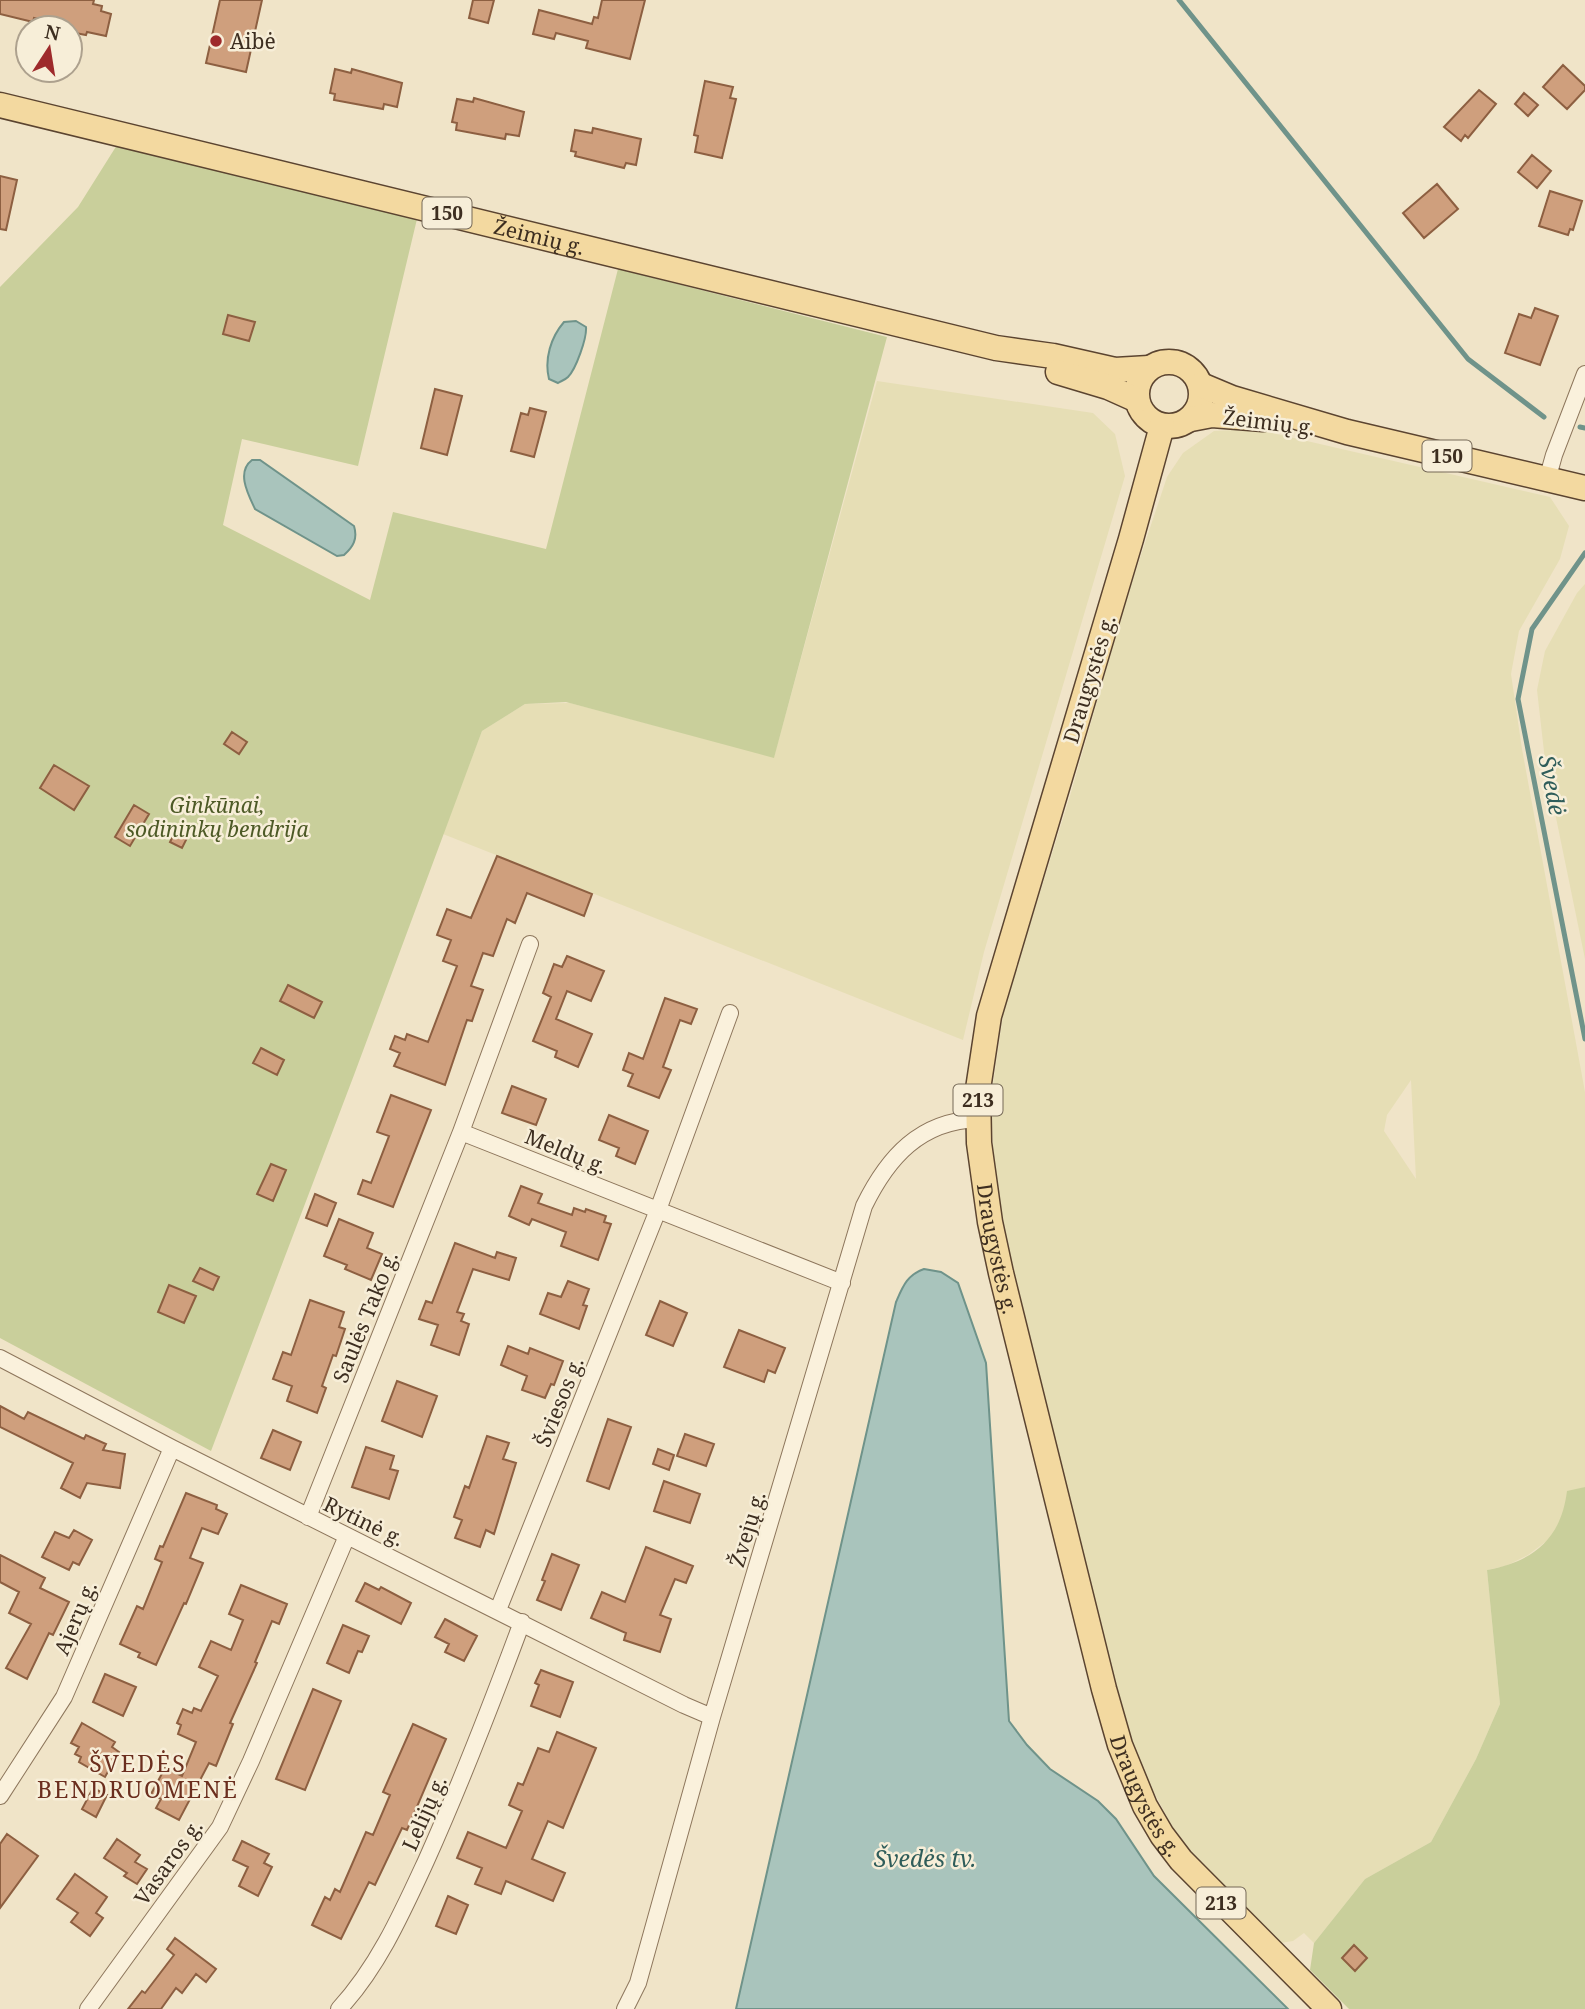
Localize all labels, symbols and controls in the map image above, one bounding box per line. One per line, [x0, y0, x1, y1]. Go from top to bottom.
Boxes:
north arrow [14, 14, 84, 84]
text: N [43, 18, 63, 47]
place label: Aibė [230, 27, 276, 55]
marker: Aibė [208, 33, 224, 49]
road number: 150 [422, 197, 472, 228]
street label: Žeimių g. [491, 212, 587, 261]
street label: Žeimių g. [1221, 402, 1317, 442]
road number: 150 [1422, 440, 1472, 471]
street label: Draugystės g. [1056, 611, 1122, 747]
water label: Švedė [1531, 752, 1575, 818]
park label: Ginkūnai, sodininkų bendrija [125, 791, 309, 843]
road number: 213 [954, 1084, 1002, 1116]
street label: Meldų g. [521, 1122, 611, 1180]
street label: Draugystės g. [971, 1182, 1025, 1317]
street label: Saulės Tako g. [326, 1247, 404, 1387]
street label: Šviesos g. [528, 1353, 590, 1451]
street label: Žvejų g. [722, 1488, 772, 1570]
street label: Rytinė g. [319, 1490, 409, 1552]
street label: Ajerų g. [47, 1577, 103, 1659]
street label: Draugystės g. [1104, 1732, 1187, 1862]
district label: ŠVEDĖS BENDRUOMENĖ [37, 1747, 239, 1805]
street label: Lelijų g. [395, 1771, 453, 1855]
street label: Vasaros g. [127, 1814, 209, 1910]
water label: Švedės tv. [874, 1842, 976, 1874]
road number: 213 [1196, 1887, 1246, 1918]

